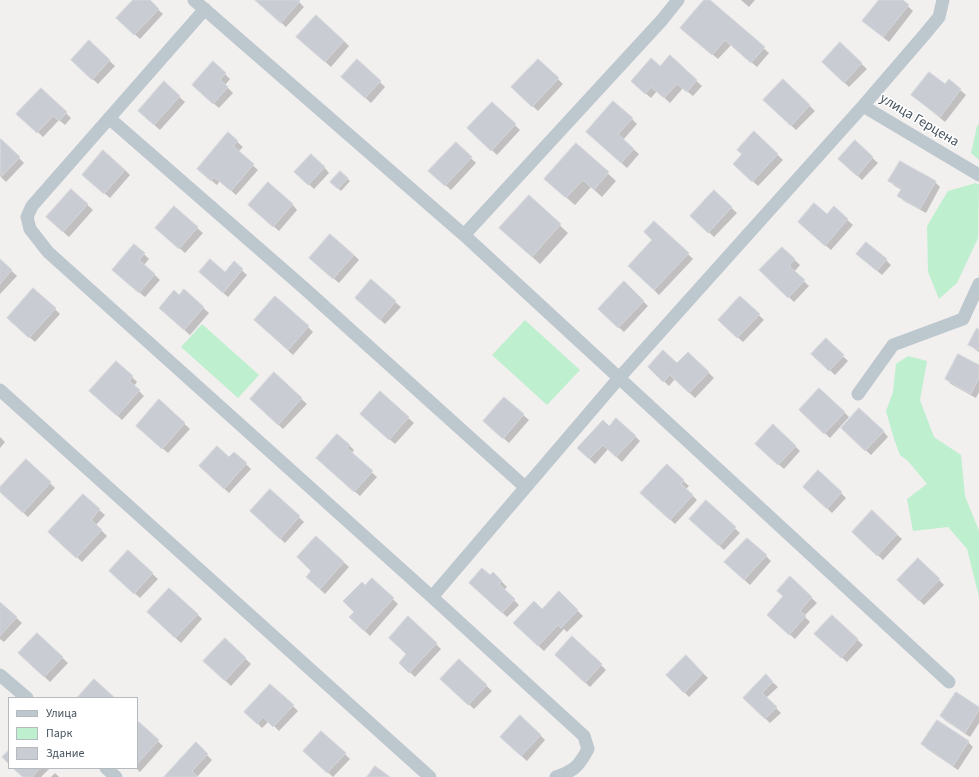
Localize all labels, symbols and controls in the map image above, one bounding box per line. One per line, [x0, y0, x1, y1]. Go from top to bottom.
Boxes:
street label: улица Герцена [876, 91, 962, 151]
legend [8, 697, 138, 769]
text: Улица [46, 705, 77, 722]
text: Парк [46, 725, 72, 742]
text: Здание [46, 745, 85, 762]

